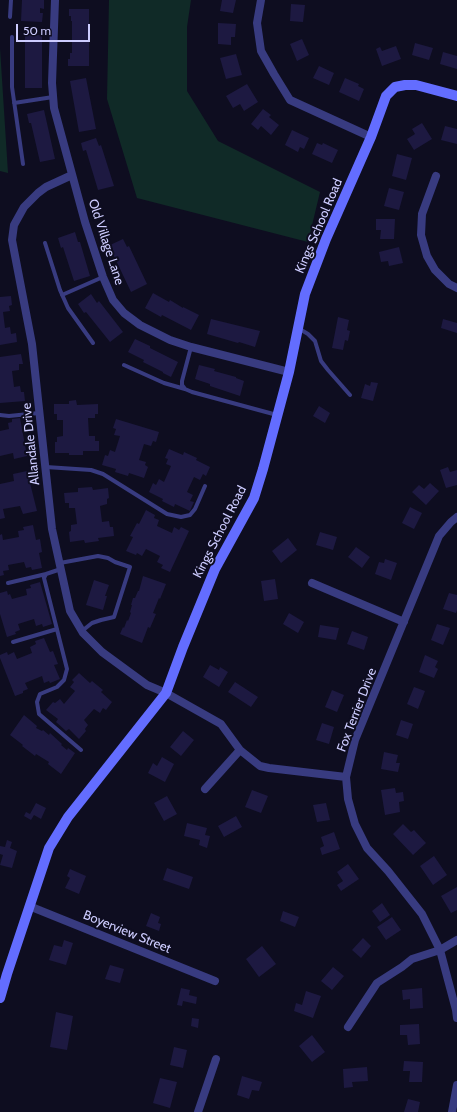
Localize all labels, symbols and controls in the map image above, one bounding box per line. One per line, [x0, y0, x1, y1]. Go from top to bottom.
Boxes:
scale bar [18, 16, 92, 42]
text: 50 m [23, 23, 51, 38]
street label: Kings School Road [292, 176, 346, 276]
street label: Old Village Lane [85, 197, 127, 287]
street label: Allandale Drive [19, 402, 43, 486]
street label: Kings School Road [190, 483, 250, 581]
street label: Fox Terrier Drive [334, 666, 380, 754]
street label: Boyerview Street [81, 907, 173, 957]

